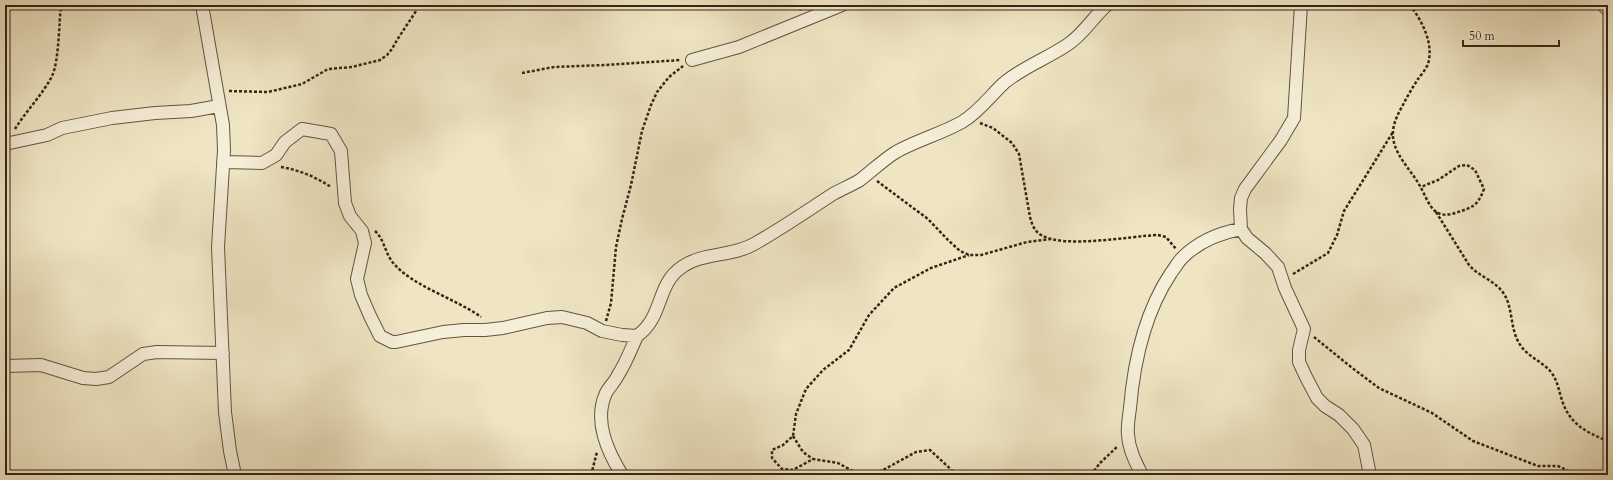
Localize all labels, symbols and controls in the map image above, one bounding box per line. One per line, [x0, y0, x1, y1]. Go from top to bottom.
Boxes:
scale bar [1463, 22, 1559, 48]
text: 50 m [1469, 28, 1496, 44]

